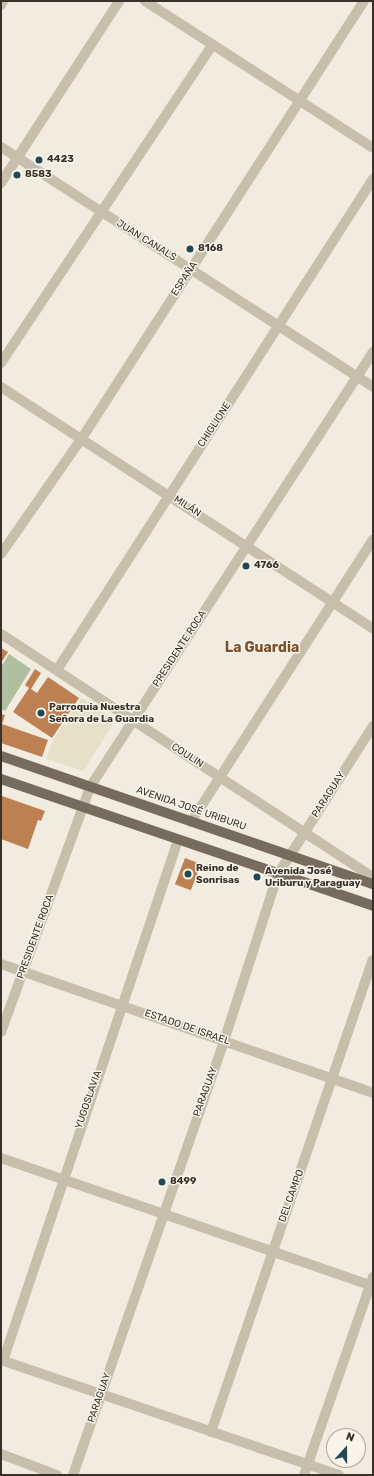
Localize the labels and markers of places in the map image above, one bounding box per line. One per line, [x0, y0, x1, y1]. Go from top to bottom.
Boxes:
place label: 4423 [47, 154, 74, 166]
marker: 4423 [34, 155, 44, 165]
place label: 8583 [25, 169, 52, 181]
marker: 8583 [12, 170, 22, 180]
place label: 8168 [198, 243, 223, 255]
marker: 8168 [185, 244, 195, 254]
place label: 4766 [254, 560, 279, 572]
marker: 4766 [241, 561, 251, 571]
place label: Parroquia Nuestra Señora de La Guardia [49, 701, 154, 724]
marker: Parroquia Nuestra Señora de La Guardia [36, 708, 46, 718]
place label: Reino de Sonrisas [196, 862, 240, 886]
place label: Avenida José Uriburu y Paraguay [265, 865, 361, 888]
marker: Reino de Sonrisas [183, 869, 193, 879]
marker: Avenida José Uriburu y Paraguay [252, 872, 262, 882]
place label: 8499 [170, 1176, 196, 1188]
marker: 8499 [157, 1177, 167, 1187]

